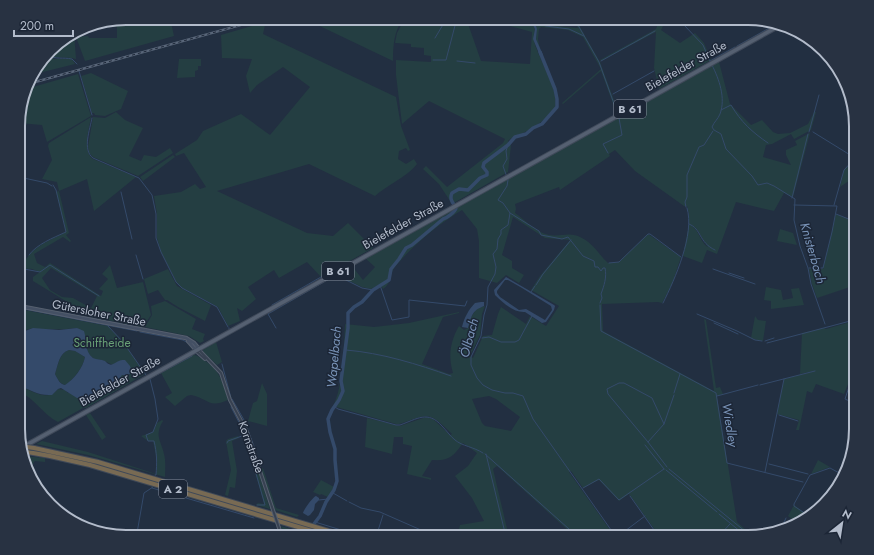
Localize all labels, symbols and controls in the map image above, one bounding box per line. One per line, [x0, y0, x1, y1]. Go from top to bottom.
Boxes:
scale bar [14, 12, 73, 38]
text: 200 m [20, 17, 54, 35]
street label: Bielefelder Straße [642, 36, 730, 96]
road number: B 61 [614, 100, 646, 118]
street label: Bielefelder Straße [359, 194, 447, 254]
water label: Knisterbach [795, 220, 831, 286]
road number: B 61 [322, 262, 354, 280]
street label: Gütersloher Straße [50, 295, 148, 331]
water label: Ölbach [455, 316, 483, 360]
water label: Wapelbach [322, 325, 346, 389]
park label: Schiffheide [73, 334, 131, 352]
street label: Bielefelder Straße [76, 351, 164, 411]
water label: Wiedley [717, 402, 743, 450]
street label: Kornstraße [233, 419, 269, 475]
road number: A 2 [159, 480, 187, 498]
north arrow [822, 503, 862, 543]
text: N [839, 505, 855, 523]

